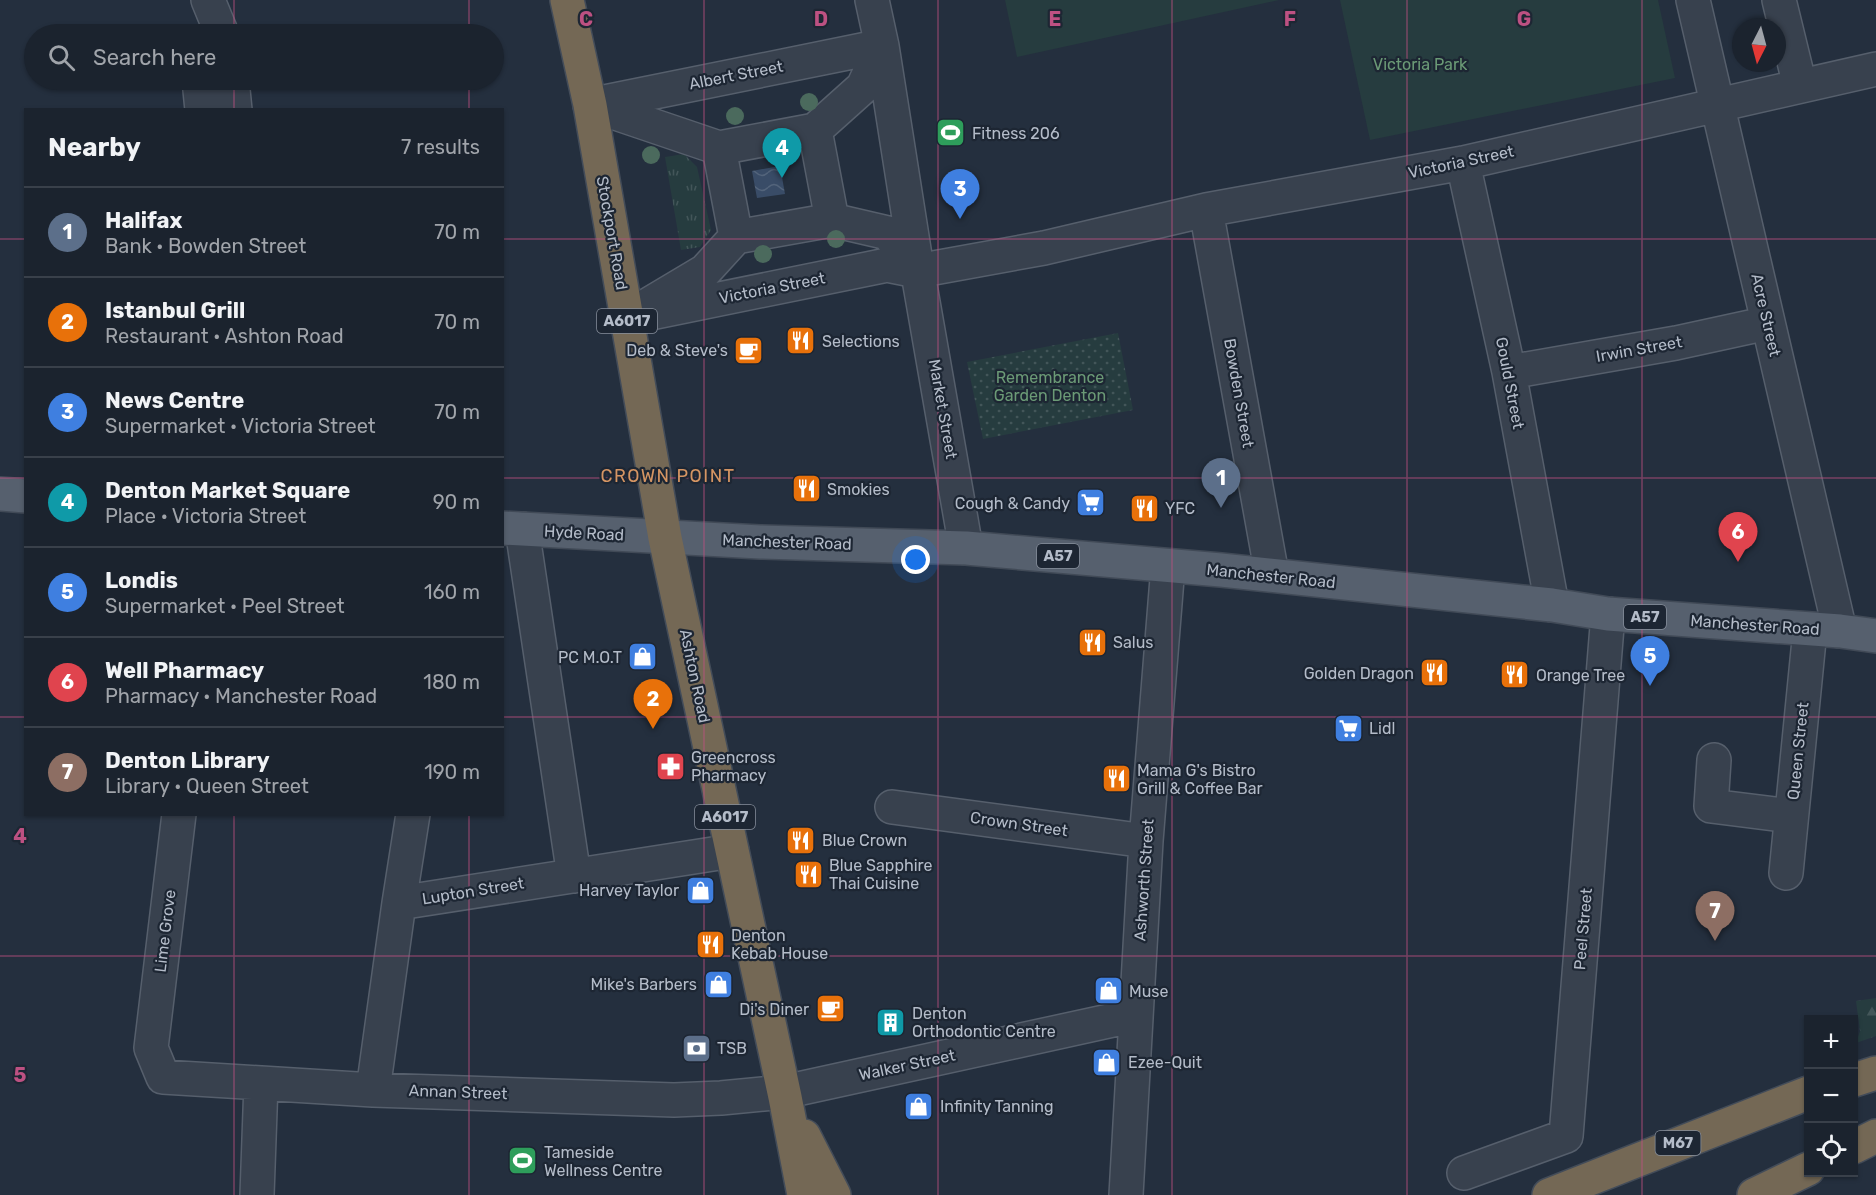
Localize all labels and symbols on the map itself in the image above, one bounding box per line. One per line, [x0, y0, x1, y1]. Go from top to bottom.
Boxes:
text: C [579, 7, 593, 31]
text: D [814, 7, 828, 31]
text: E [1049, 7, 1061, 31]
text: F [1284, 7, 1296, 31]
text: G [1517, 7, 1531, 31]
north arrow [1732, 18, 1786, 72]
park label: Victoria Park [1373, 55, 1468, 74]
street label: Albert Street [687, 57, 785, 93]
sports icon: Fitness 206 [935, 117, 967, 149]
place label: Fitness 206 [972, 124, 1060, 143]
pin: 4 [762, 128, 802, 178]
street label: Victoria Street [1406, 142, 1516, 182]
pin: 3 [940, 170, 980, 219]
street label: Stockport Road [593, 175, 631, 291]
street label: Victoria Street [717, 268, 827, 308]
street label: Acre Street [1747, 272, 1785, 358]
road number: A6017 [597, 309, 657, 333]
restaurant icon: Selections [785, 325, 817, 357]
place label: Selections [822, 332, 900, 351]
street label: Irwin Street [1594, 332, 1684, 366]
cafe icon: Deb & Steve's [733, 334, 765, 366]
street label: Gould Street [1492, 335, 1528, 431]
street label: Bowden Street [1220, 337, 1258, 449]
place label: Deb & Steve's [626, 341, 728, 360]
street label: Market Street [925, 358, 961, 460]
park label: Remembrance Garden Denton [994, 368, 1106, 405]
pin: 1 [1202, 458, 1240, 508]
district label: CROWN POINT [600, 465, 736, 487]
restaurant icon: Smokies [790, 473, 822, 505]
place label: Smokies [827, 480, 890, 499]
supermarket icon: Cough & Candy [1075, 487, 1107, 519]
restaurant icon: YFC [1128, 492, 1160, 524]
place label: Cough & Candy [955, 494, 1070, 513]
place label: YFC [1165, 499, 1195, 518]
pin: 6 [1718, 512, 1758, 562]
street label: Hyde Road [543, 521, 625, 545]
street label: Manchester Road [722, 530, 852, 554]
road number: A57 [1037, 544, 1079, 568]
your location [901, 545, 930, 574]
street label: Manchester Road [1206, 560, 1336, 592]
road number: A57 [1624, 605, 1666, 629]
street label: Manchester Road [1690, 611, 1820, 639]
restaurant icon: Salus [1076, 626, 1108, 658]
street label: Ashton Road [676, 627, 714, 725]
place label: Salus [1113, 633, 1153, 652]
pin: 5 [1630, 636, 1670, 686]
shop icon: PC M.O.T [627, 641, 659, 673]
place label: PC M.O.T [558, 648, 622, 667]
restaurant icon: Golden Dragon [1419, 657, 1451, 689]
restaurant icon: Orange Tree [1499, 659, 1531, 691]
place label: Golden Dragon [1304, 664, 1414, 683]
place label: Orange Tree [1536, 666, 1625, 685]
pin: 2 [634, 680, 672, 729]
street label: Queen Street [1783, 701, 1813, 801]
supermarket icon: Lidl [1332, 712, 1364, 744]
place label: Lidl [1369, 719, 1395, 738]
place label: Greencross Pharmacy [691, 748, 776, 785]
pharmacy icon: Greencross Pharmacy [654, 750, 686, 782]
place label: Mama G's Bistro Grill & Coffee Bar [1137, 761, 1263, 798]
restaurant icon: Mama G's Bistro Grill & Coffee Bar [1100, 763, 1132, 795]
road number: A6017 [695, 805, 755, 829]
street label: Crown Street [969, 808, 1069, 840]
street label: Ashworth Street [1130, 818, 1158, 942]
text: 4 [13, 824, 27, 848]
restaurant icon: Blue Crown [785, 824, 817, 856]
place label: Blue Crown [822, 831, 907, 850]
place label: Blue Sapphire Thai Cuisine [829, 856, 932, 893]
restaurant icon: Blue Sapphire Thai Cuisine [792, 858, 824, 890]
street label: Lupton Street [421, 874, 525, 908]
shop icon: Harvey Taylor [684, 874, 716, 906]
place label: Harvey Taylor [579, 881, 679, 900]
street label: Peel Street [1570, 887, 1596, 971]
street label: Lime Grove [150, 889, 180, 973]
pin: 7 [1696, 892, 1734, 941]
place label: Denton Kebab House [731, 926, 828, 963]
restaurant icon: Denton Kebab House [694, 928, 726, 960]
shop icon: Mike's Barbers [702, 968, 734, 1000]
place label: Mike's Barbers [591, 975, 697, 994]
shop icon: Muse [1092, 975, 1124, 1007]
place label: Muse [1129, 982, 1168, 1001]
cafe icon: Di's Diner [814, 993, 846, 1025]
place label: Di's Diner [739, 1000, 809, 1019]
place label: Denton Orthodontic Centre [912, 1004, 1056, 1041]
building icon: Denton Orthodontic Centre [875, 1006, 907, 1038]
bank icon: TSB [680, 1032, 712, 1064]
place label: TSB [717, 1039, 747, 1058]
street label: Walker Street [857, 1046, 957, 1084]
shop icon: Ezee-Quit [1091, 1046, 1123, 1078]
place label: Ezee-Quit [1128, 1053, 1202, 1072]
text: 5 [14, 1063, 27, 1087]
street label: Annan Street [408, 1081, 508, 1103]
shop icon: Infinity Tanning [903, 1090, 935, 1122]
place label: Infinity Tanning [940, 1097, 1054, 1116]
road number: M67 [1656, 1131, 1700, 1155]
place label: Tameside Wellness Centre [544, 1143, 662, 1180]
sports icon: Tameside Wellness Centre [507, 1145, 539, 1177]

